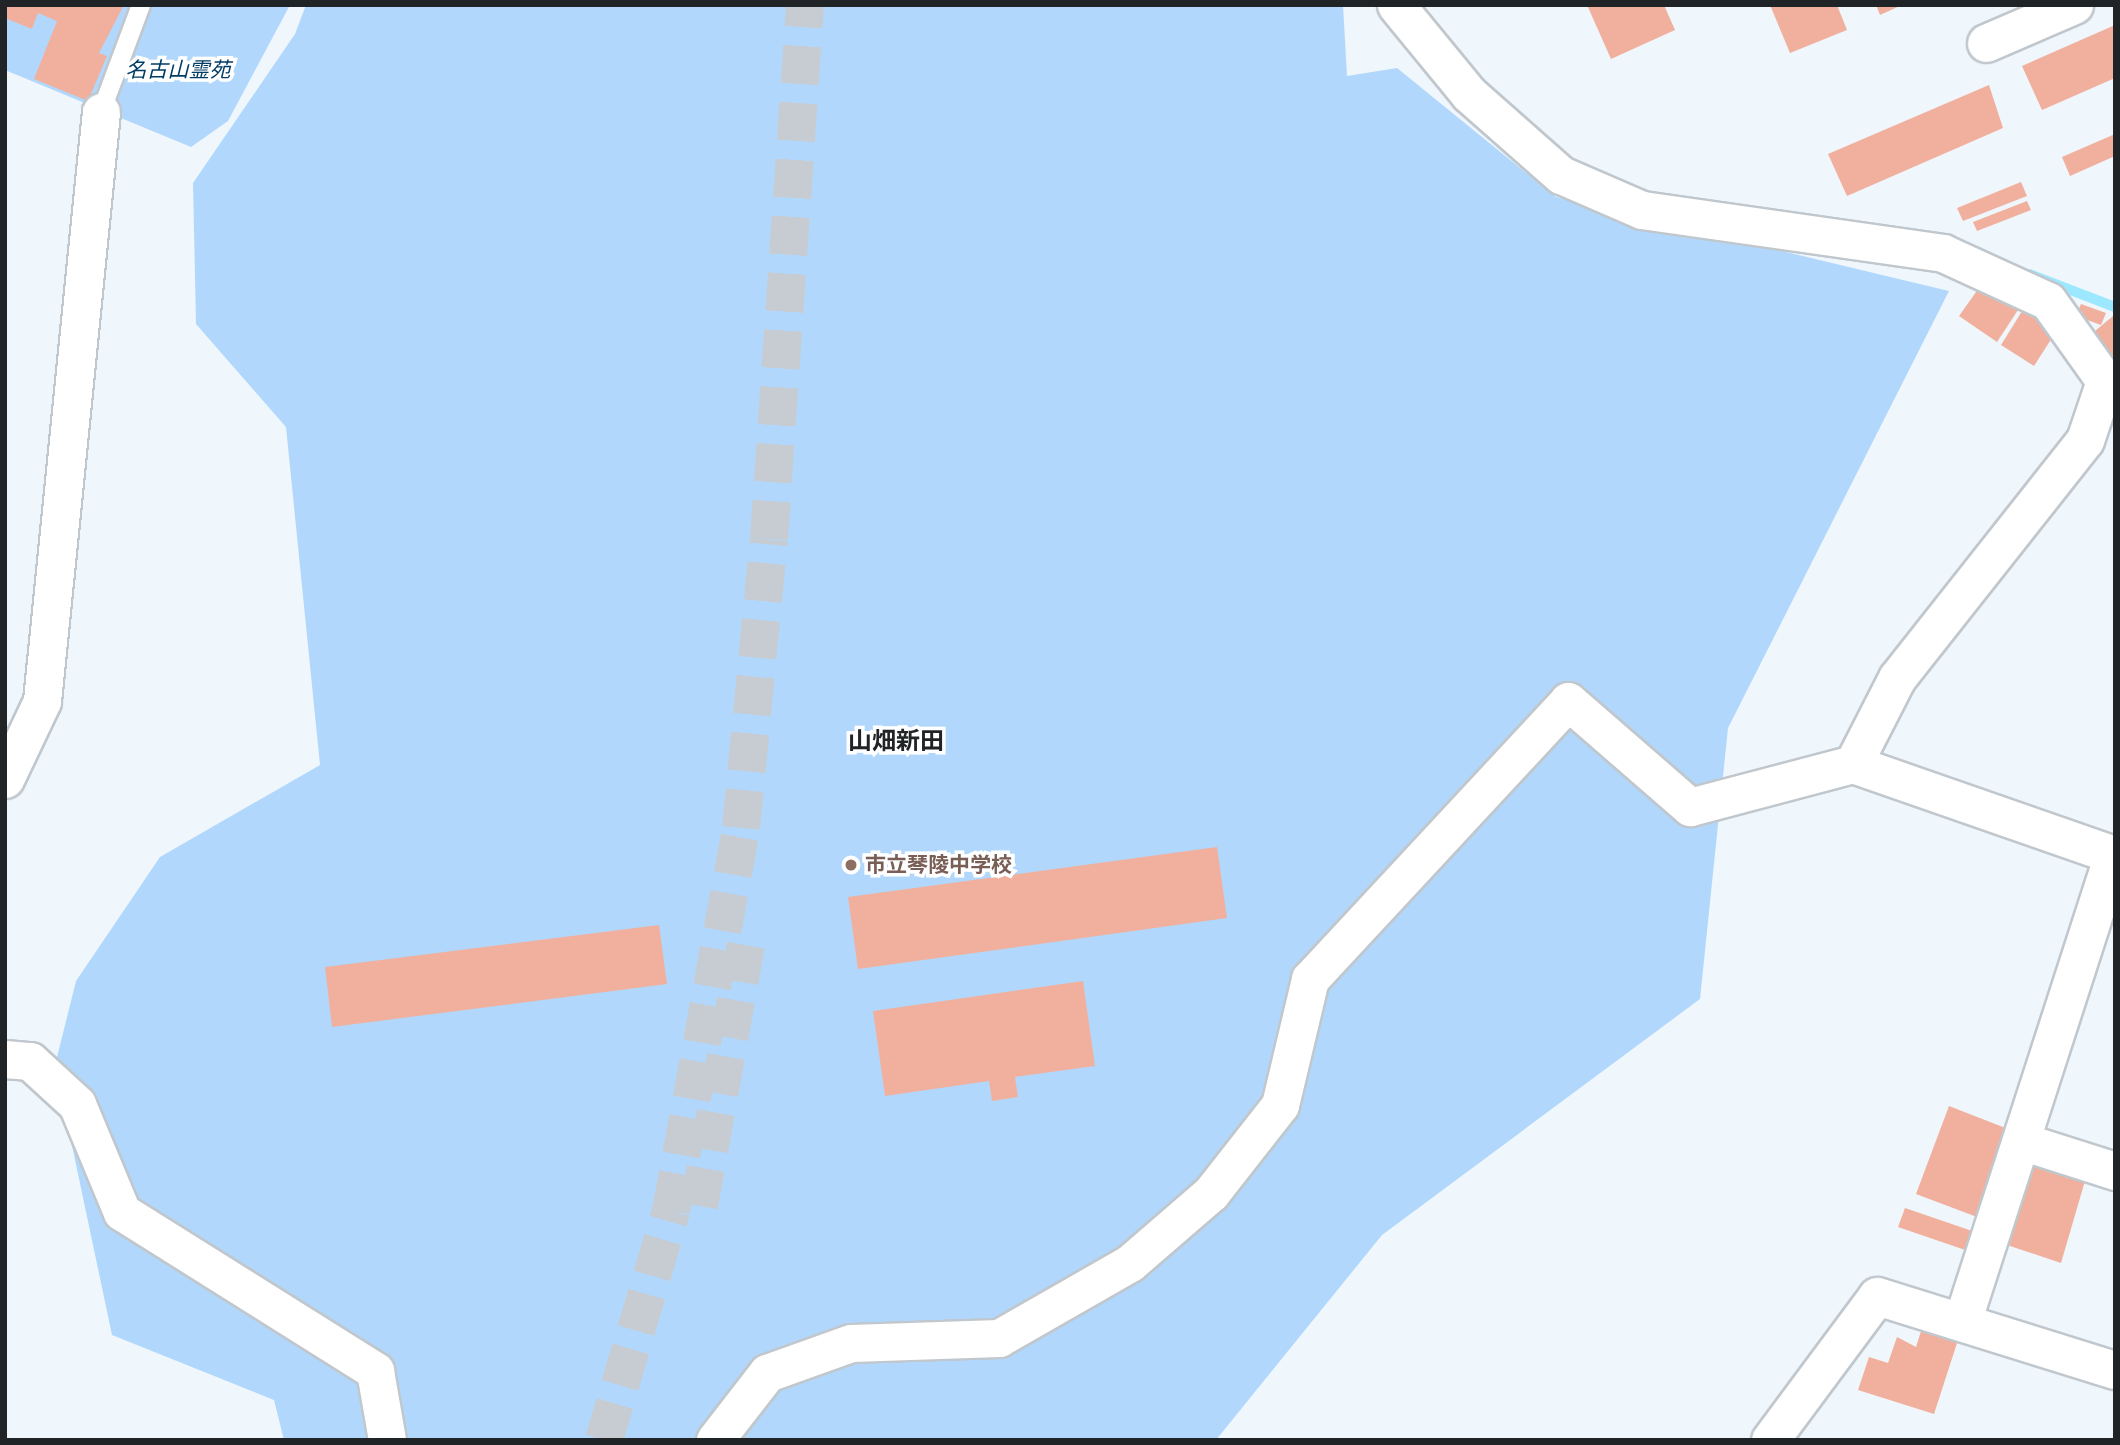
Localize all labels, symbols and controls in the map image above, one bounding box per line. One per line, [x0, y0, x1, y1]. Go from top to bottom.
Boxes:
park label: 名古山霊苑 [126, 57, 230, 83]
district label: 山畑新田 [848, 727, 944, 755]
place label: 市立琴陵中学校 [865, 852, 1012, 878]
marker: 市立琴陵中学校 [843, 857, 859, 873]

